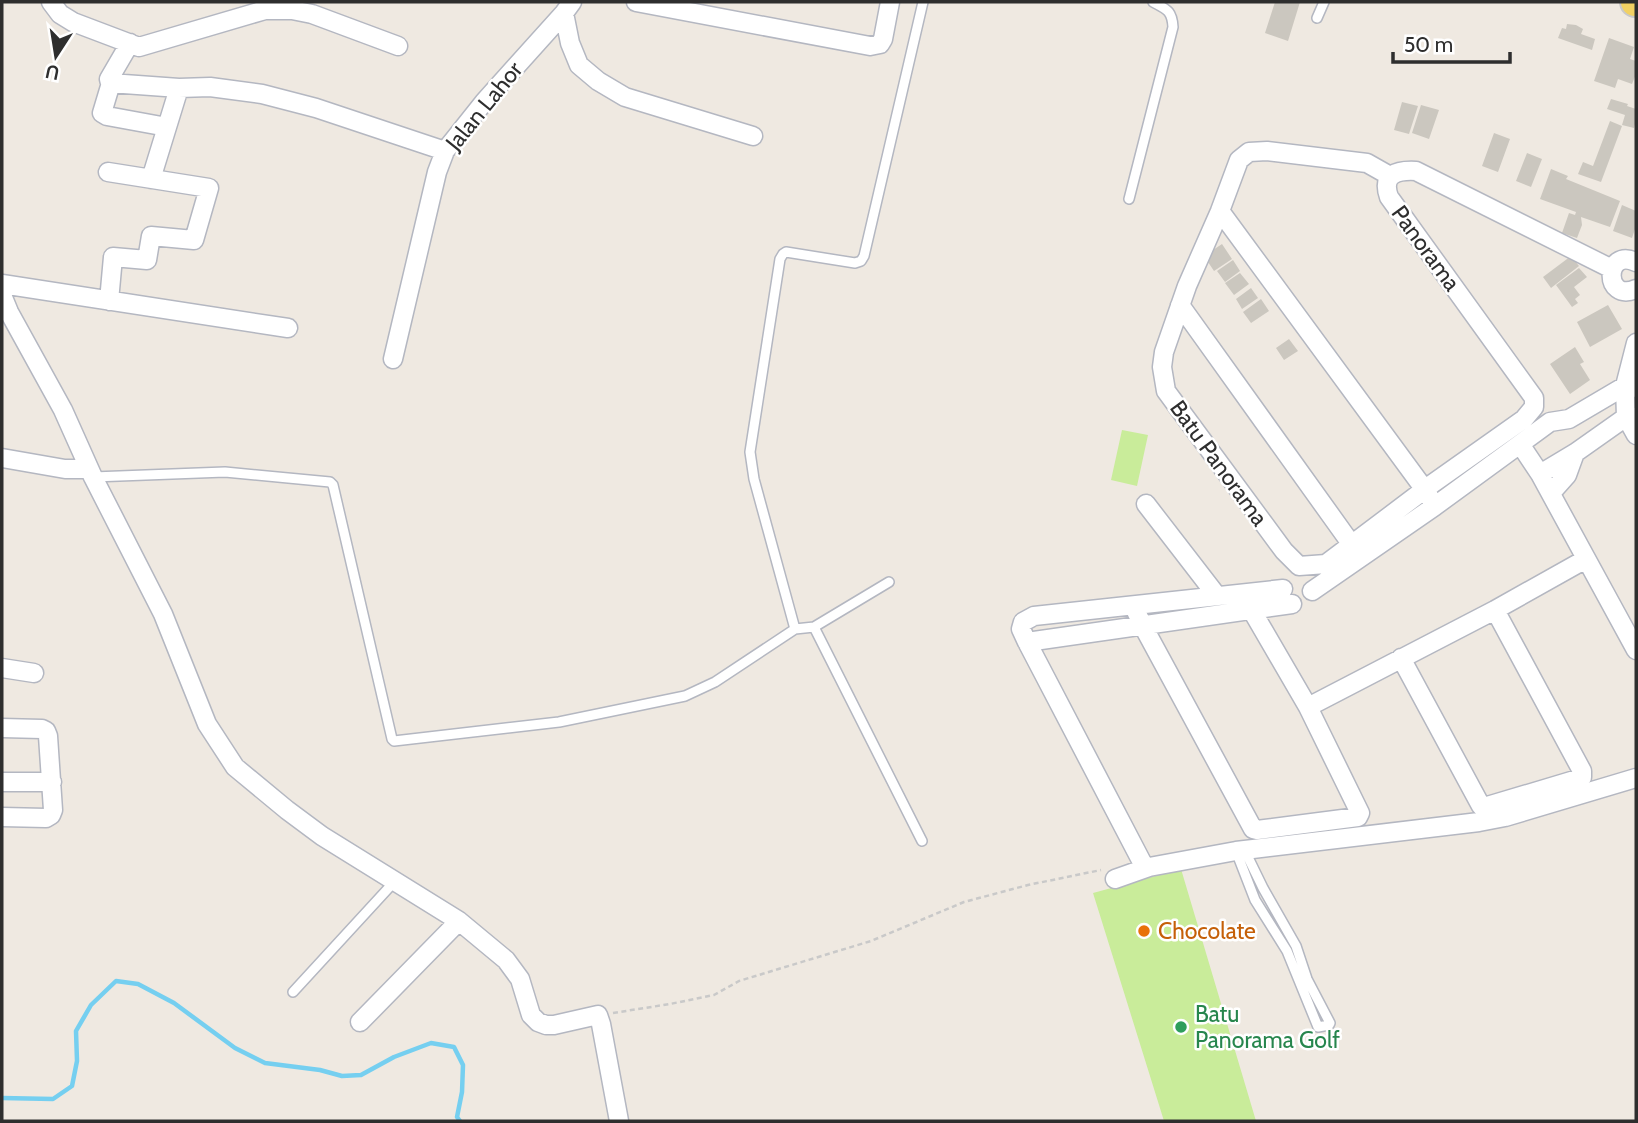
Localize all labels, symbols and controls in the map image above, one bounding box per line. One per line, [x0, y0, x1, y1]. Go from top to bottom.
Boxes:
north arrow [21, 21, 91, 91]
scale bar [1393, 21, 1510, 65]
text: 50 m [1404, 32, 1453, 57]
street label: Jalan Lahor [439, 55, 529, 157]
text: U [43, 59, 62, 85]
street label: Panorama [1386, 200, 1466, 296]
street label: Batu Panorama [1164, 395, 1274, 531]
place label: Chocolate [1158, 917, 1256, 945]
marker: Chocolate [1136, 923, 1152, 939]
place label: Batu Panorama Golf [1195, 1000, 1340, 1054]
marker: Batu Panorama Golf [1173, 1019, 1189, 1035]

